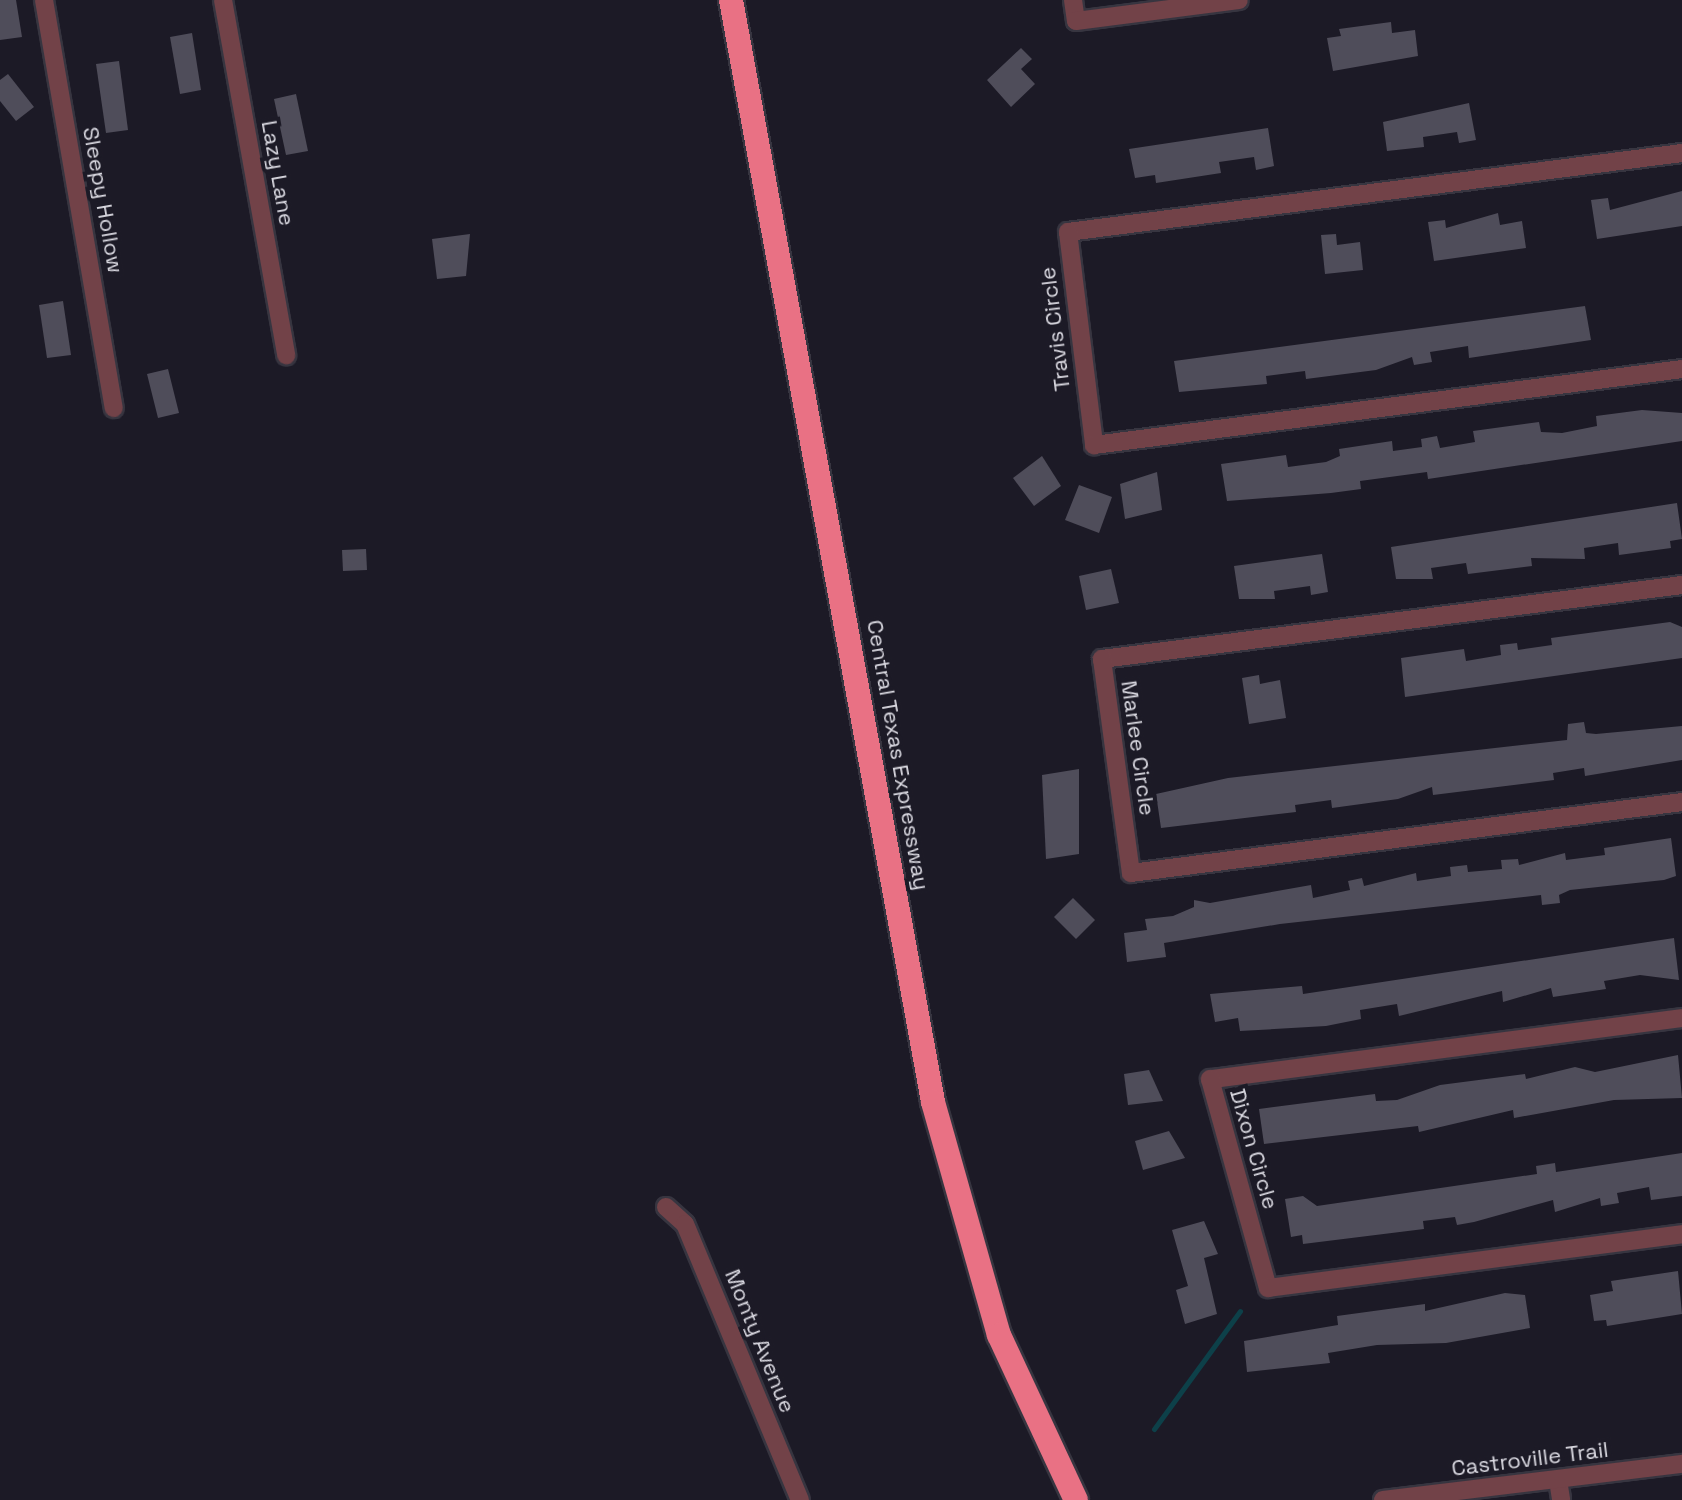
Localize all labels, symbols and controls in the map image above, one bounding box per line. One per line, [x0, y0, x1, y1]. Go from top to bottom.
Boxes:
street label: Lazy Lane [256, 118, 300, 228]
street label: Sleepy Hollow [77, 125, 129, 275]
street label: Travis Circle [1034, 265, 1076, 393]
street label: Central Texas Expressway [861, 618, 935, 892]
street label: Marlee Circle [1115, 679, 1161, 817]
street label: Dixon Circle [1224, 1086, 1284, 1212]
street label: Monty Avenue [719, 1265, 801, 1417]
street label: Castroville Trail [1450, 1436, 1610, 1482]

